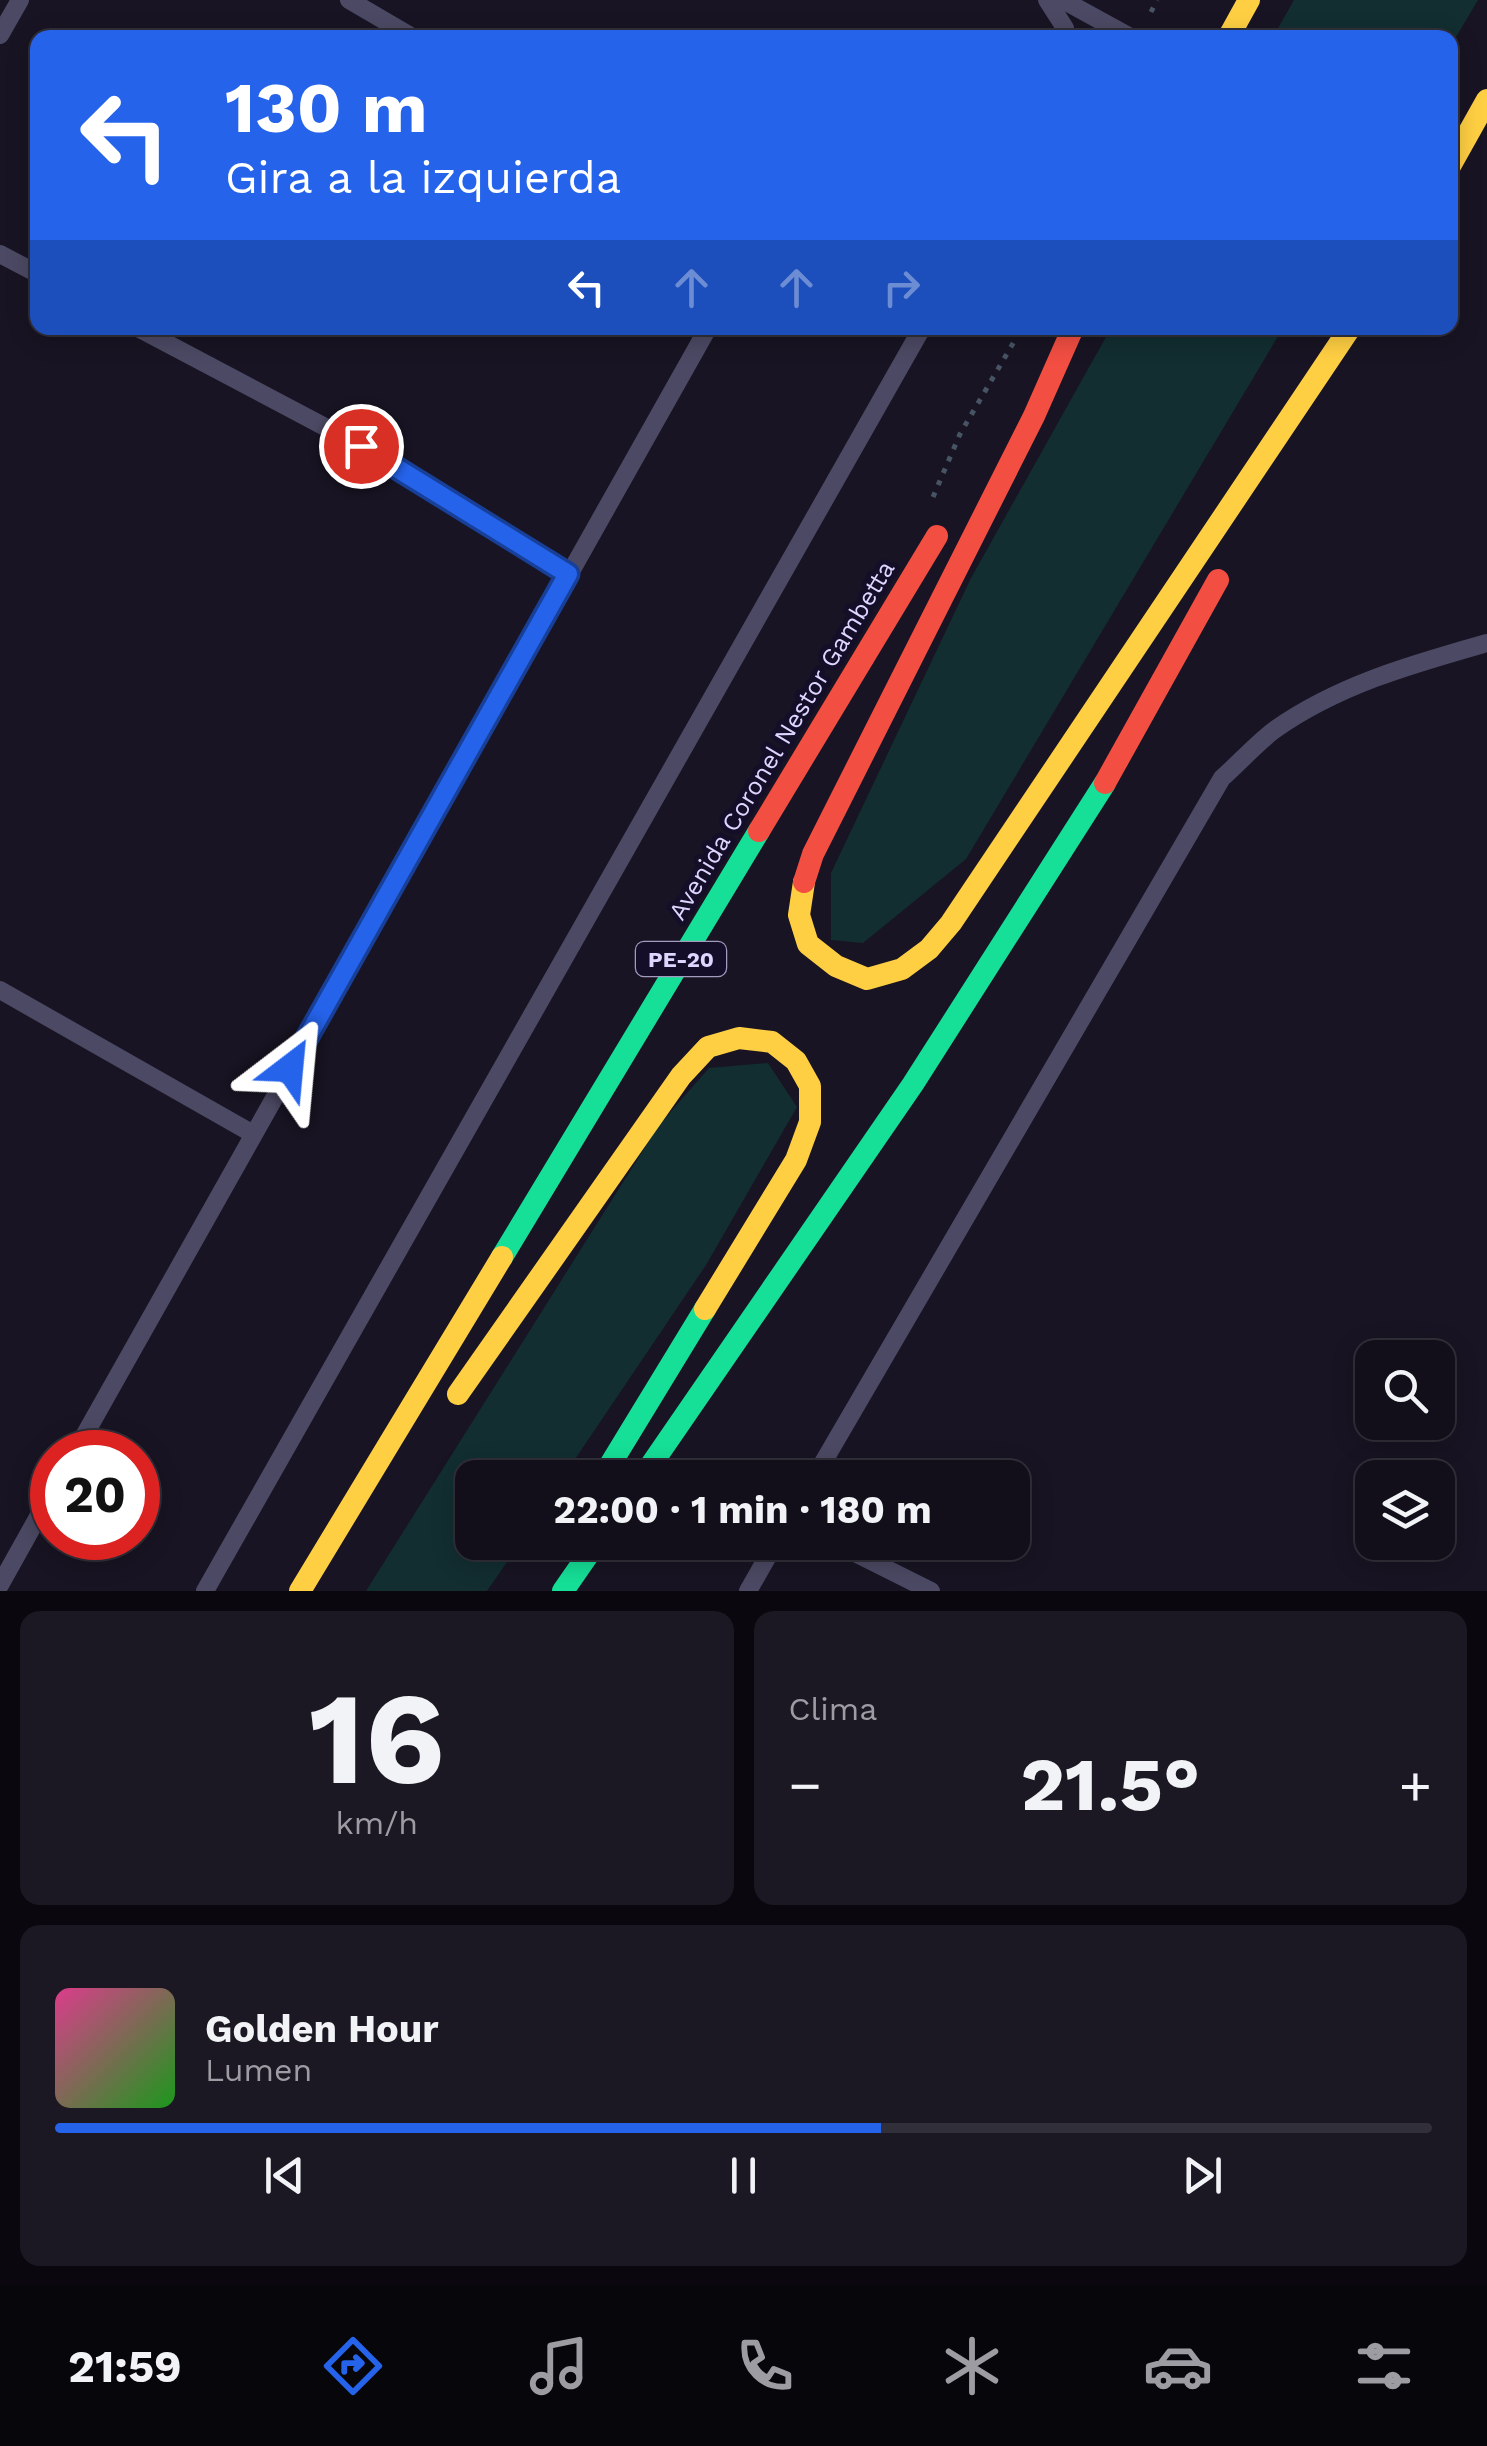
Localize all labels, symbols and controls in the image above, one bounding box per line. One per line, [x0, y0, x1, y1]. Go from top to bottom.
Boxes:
text: 130 m [225, 67, 428, 149]
icon: left [60, 70, 190, 200]
text: Gira a la izquierda [225, 151, 621, 204]
icon: left [559, 260, 614, 315]
icon: ahead [664, 260, 719, 315]
icon: ahead [769, 260, 824, 315]
icon: right [874, 260, 929, 315]
pin [319, 404, 404, 489]
icon: arrive [334, 419, 389, 474]
street label: Avenida Coronel Nestor Gambetta [662, 555, 900, 925]
road number: PE-20 [636, 942, 726, 976]
position arrow [238, 1016, 342, 1120]
map controls [1355, 1340, 1455, 1560]
button: search [1355, 1340, 1455, 1440]
speed limit sign: 20 [30, 1430, 160, 1560]
button: layers [1355, 1460, 1455, 1560]
text: 22:00 · 1 min · 180 m [553, 1488, 932, 1532]
text: 16 [309, 1662, 445, 1815]
text: Clima [789, 1690, 877, 1728]
text: 21.5° [1020, 1740, 1200, 1828]
text: − [789, 1753, 822, 1817]
text: + [1399, 1753, 1432, 1817]
text: km/h [336, 1804, 418, 1842]
text: Golden Hour [205, 2007, 439, 2051]
text: Lumen [205, 2051, 312, 2089]
icon: previous [257, 2148, 312, 2203]
icon: pause [716, 2148, 771, 2203]
icon: next [1175, 2148, 1230, 2203]
icon: directions [318, 2331, 388, 2401]
icon: music [524, 2331, 594, 2401]
icon: phone [730, 2331, 800, 2401]
icon: climate [937, 2331, 1007, 2401]
icon: car [1143, 2331, 1213, 2401]
icon: filters [1349, 2331, 1419, 2401]
text: 21:59 [68, 2340, 182, 2393]

